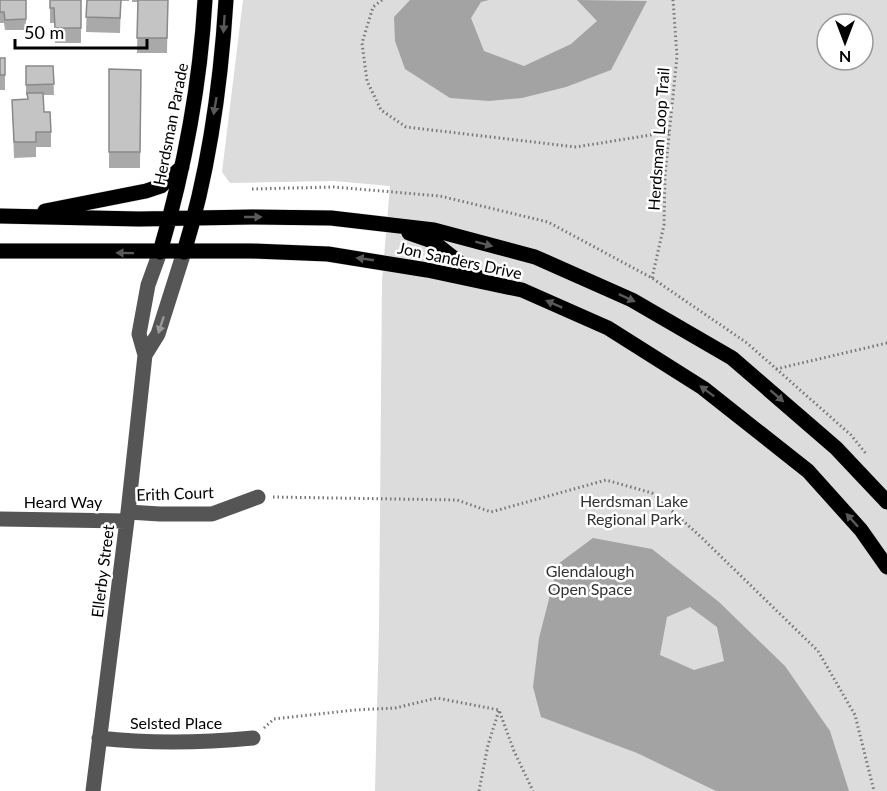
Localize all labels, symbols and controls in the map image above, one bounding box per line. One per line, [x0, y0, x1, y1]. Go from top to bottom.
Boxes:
scale bar [15, 12, 147, 50]
north arrow [815, 12, 875, 72]
one-way arrow [220, 15, 229, 34]
text: 50 m [24, 21, 64, 43]
text: N [839, 48, 851, 67]
street label: Herdsman Parade [149, 61, 191, 187]
street label: Herdsman Loop Trail [644, 67, 672, 211]
one-way arrow [210, 97, 219, 116]
one-way arrow [243, 212, 262, 222]
street label: Jon Sanders Drive [396, 238, 524, 282]
one-way arrow [475, 239, 493, 249]
one-way arrow [116, 248, 135, 258]
one-way arrow [355, 255, 374, 264]
one-way arrow [618, 293, 635, 302]
one-way arrow [545, 299, 563, 309]
one-way arrow [155, 316, 165, 334]
one-way arrow [699, 385, 715, 397]
one-way arrow [769, 389, 784, 402]
street label: Erith Court [136, 482, 214, 504]
park label: Herdsman Lake Regional Park [580, 491, 688, 528]
street label: Heard Way [24, 492, 103, 511]
one-way arrow [846, 513, 859, 528]
street label: Ellerby Street [87, 523, 117, 619]
park label: Glendalough Open Space [546, 561, 634, 598]
street label: Selsted Place [130, 713, 222, 732]

